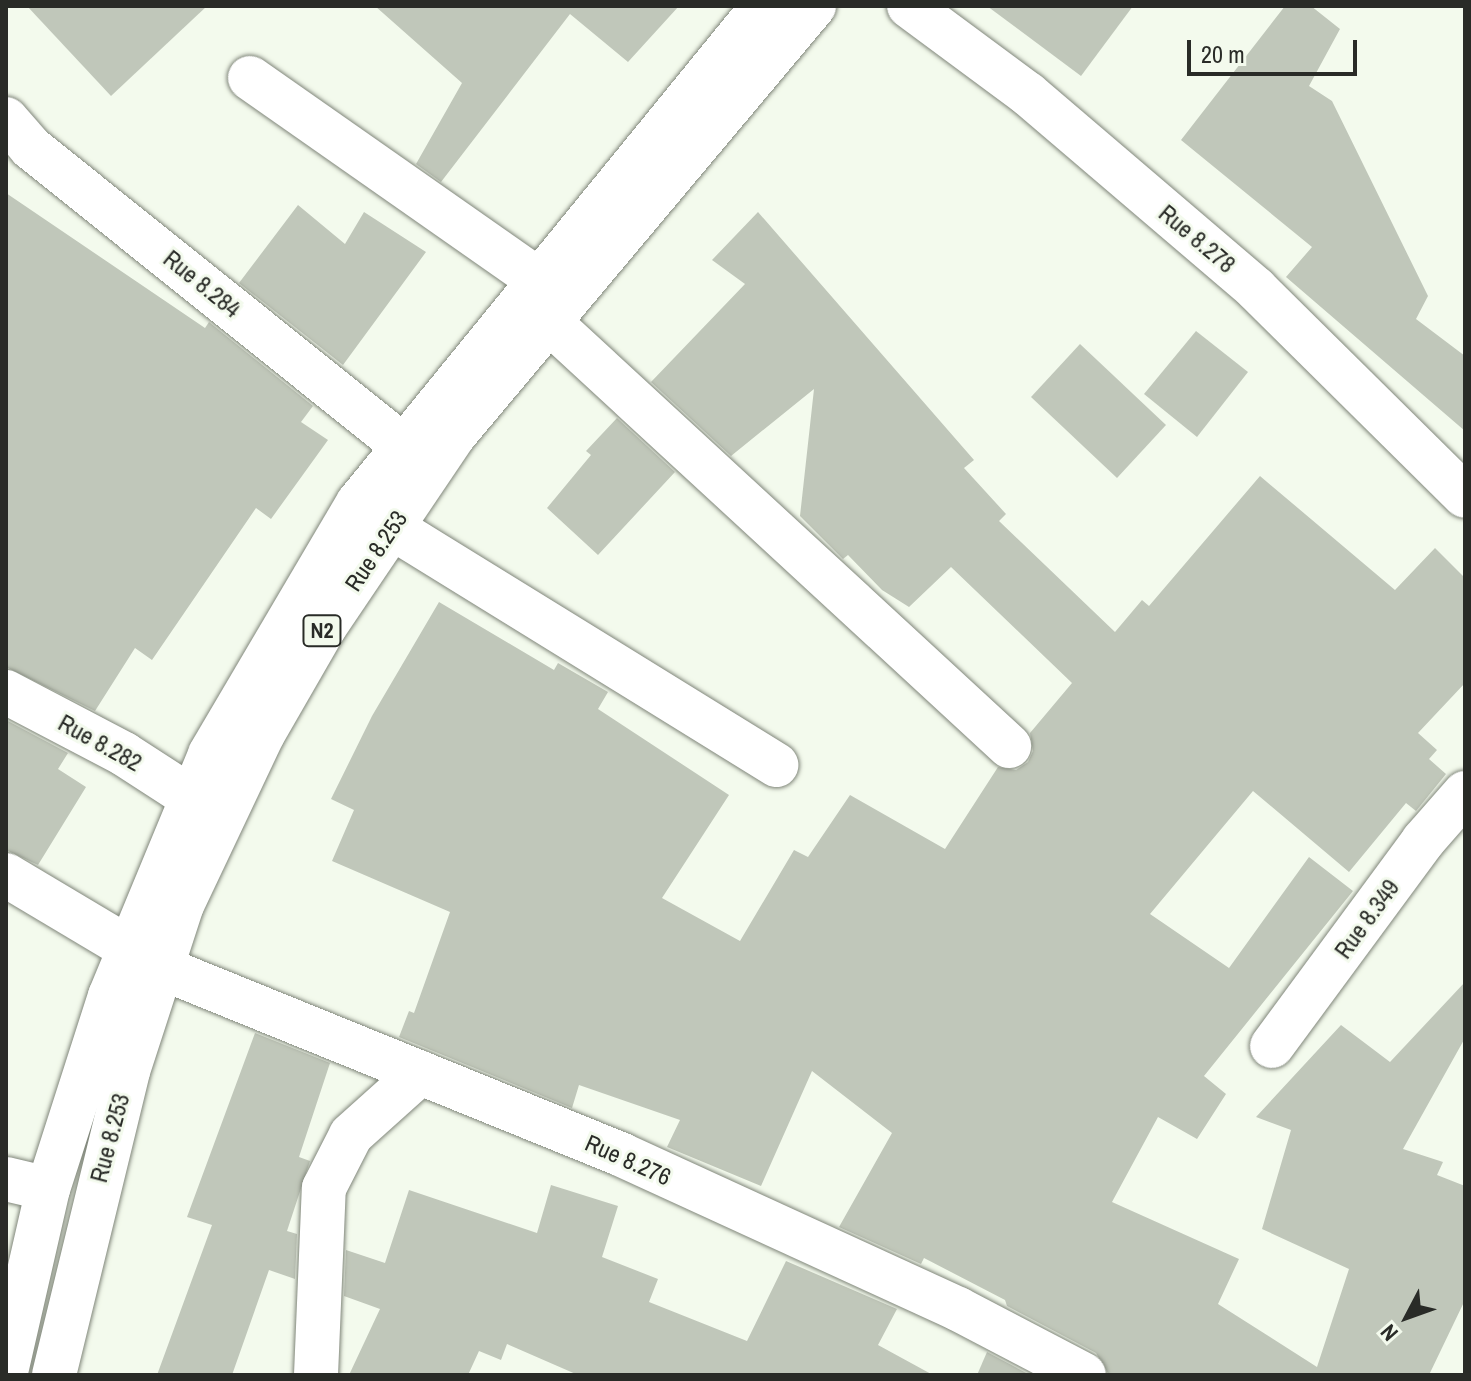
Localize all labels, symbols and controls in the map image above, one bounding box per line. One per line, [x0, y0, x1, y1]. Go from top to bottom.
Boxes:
scale bar [1191, 24, 1361, 74]
text: 20 m [1201, 38, 1245, 70]
street label: Rue 8.278 [1153, 199, 1241, 279]
street label: Rue 8.284 [158, 244, 246, 324]
street label: Rue 8.253 [339, 505, 413, 597]
road number: N2 [302, 613, 342, 649]
street label: Rue 8.282 [53, 708, 147, 778]
street label: Rue 8.349 [1329, 874, 1405, 964]
street label: Rue 8.253 [84, 1090, 136, 1186]
street label: Rue 8.276 [581, 1128, 675, 1192]
north arrow [1367, 1277, 1447, 1357]
text: N [1373, 1318, 1404, 1348]

